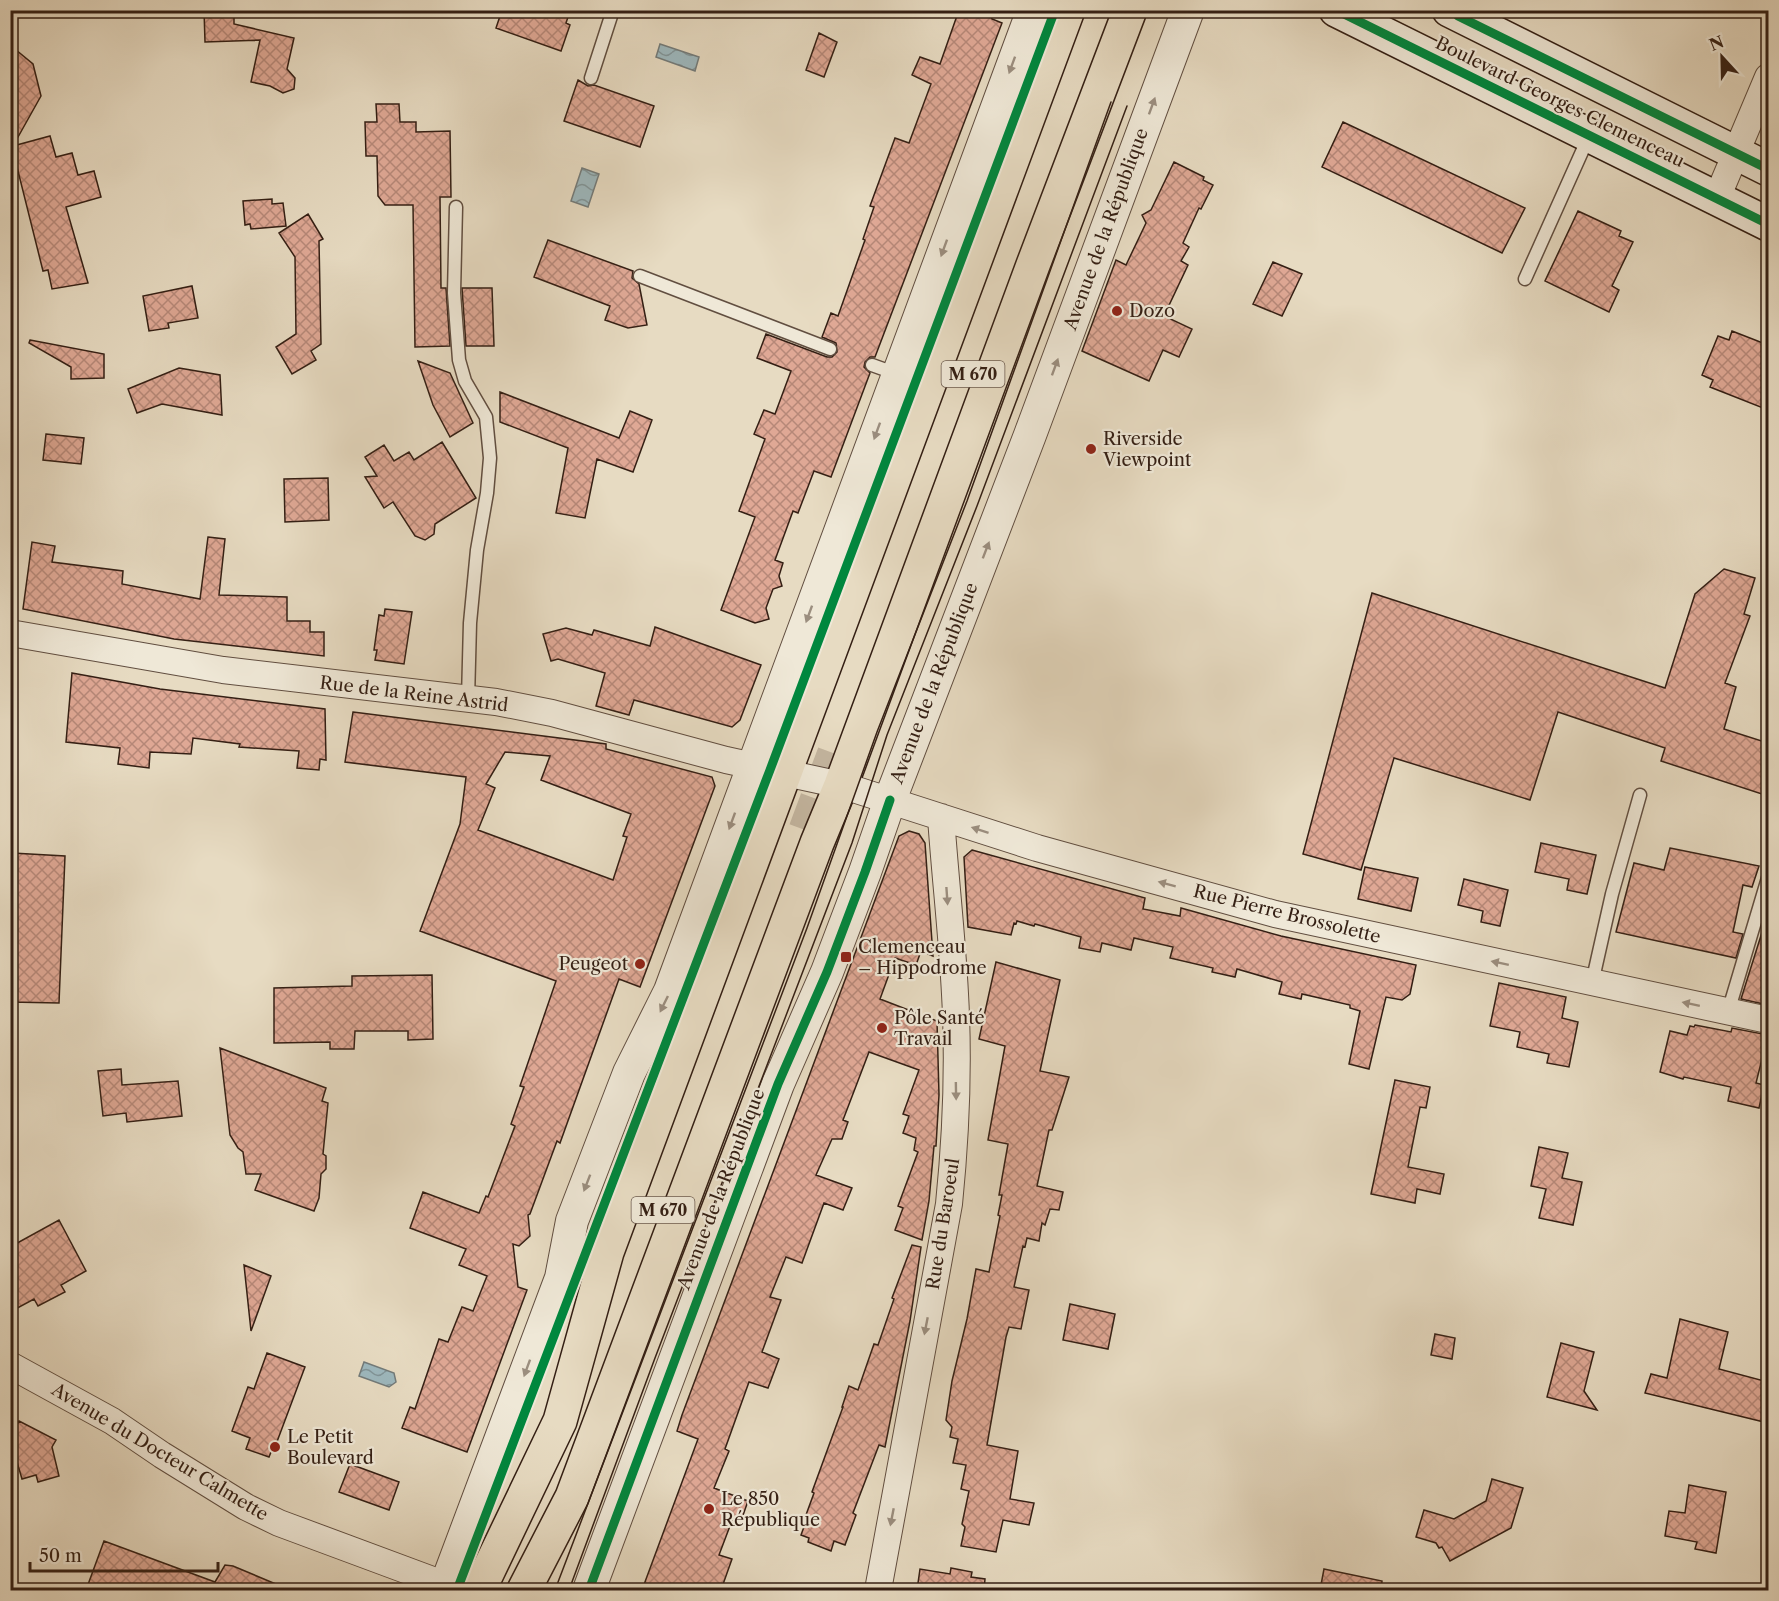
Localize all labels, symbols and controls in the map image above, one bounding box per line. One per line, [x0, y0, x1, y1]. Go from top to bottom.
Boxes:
north arrow [1692, 27, 1752, 87]
text: N [1706, 31, 1727, 55]
street label: Boulevard Georges Clemenceau [1432, 32, 1688, 172]
one-way arrow [1007, 57, 1017, 75]
one-way arrow [1148, 97, 1157, 115]
street label: Avenue de la République [1059, 125, 1153, 334]
one-way arrow [939, 239, 949, 257]
place label: Dozo [1129, 300, 1175, 322]
marker: Dozo [1110, 304, 1124, 318]
one-way arrow [1050, 358, 1060, 376]
road number: M 670 [942, 361, 1004, 387]
one-way arrow [871, 422, 881, 440]
place label: Riverside Viewpoint [1102, 428, 1192, 471]
marker: Riverside Viewpoint [1084, 442, 1098, 456]
one-way arrow [981, 541, 991, 559]
street label: Avenue de la République [885, 580, 982, 787]
one-way arrow [803, 605, 813, 623]
street label: Rue de la Reine Astrid [318, 672, 510, 716]
one-way arrow [726, 812, 736, 830]
one-way arrow [971, 824, 989, 834]
one-way arrow [1158, 879, 1176, 888]
street label: Rue Pierre Brossolette [1191, 880, 1383, 948]
one-way arrow [942, 887, 952, 906]
place label: Clemenceau – Hippodrome [858, 936, 987, 979]
marker: Clemenceau – Hippodrome [839, 950, 853, 964]
place label: Peugeot [559, 953, 629, 975]
marker: Peugeot [633, 957, 647, 971]
one-way arrow [1490, 958, 1509, 967]
one-way arrow [659, 995, 668, 1012]
one-way arrow [1682, 998, 1700, 1008]
place label: Pôle Santé Travail [894, 1007, 985, 1050]
marker: Pôle Santé Travail [875, 1021, 889, 1035]
one-way arrow [951, 1081, 961, 1100]
street label: Avenue de la République [672, 1086, 769, 1293]
street label: Rue du Baroeul [922, 1157, 964, 1291]
one-way arrow [582, 1174, 592, 1192]
road number: M 670 [632, 1197, 694, 1223]
one-way arrow [921, 1316, 930, 1335]
one-way arrow [522, 1359, 532, 1377]
street label: Avenue du Docteur Calmette [47, 1378, 272, 1525]
place label: Le Petit Boulevard [287, 1426, 374, 1469]
marker: Le Petit Boulevard [268, 1440, 282, 1454]
place label: Le 850 République [721, 1488, 820, 1531]
marker: Le 850 République [702, 1502, 716, 1516]
one-way arrow [887, 1508, 896, 1527]
scale bar [30, 1535, 218, 1573]
text: 50 m [39, 1545, 82, 1567]

